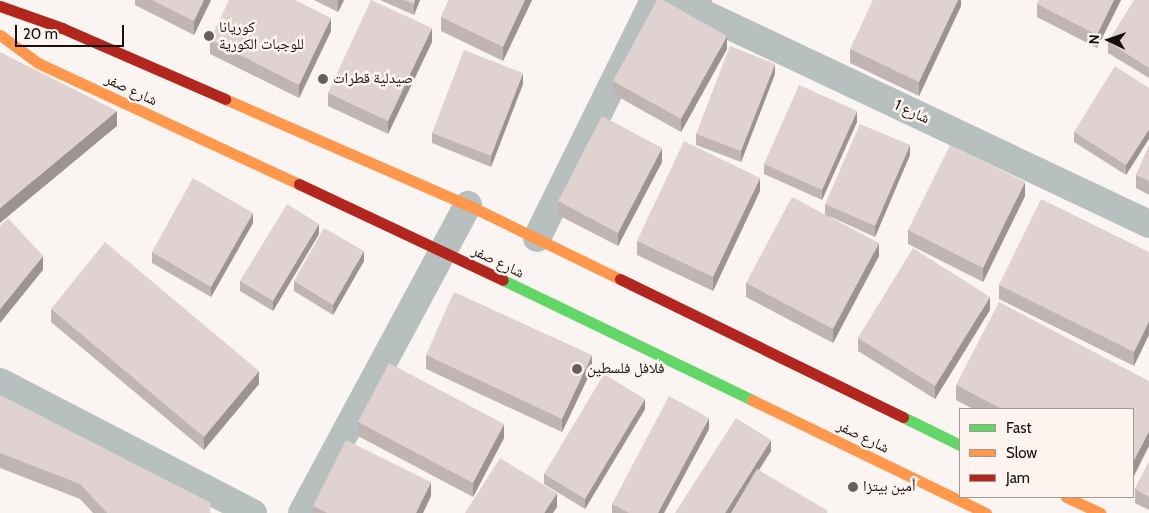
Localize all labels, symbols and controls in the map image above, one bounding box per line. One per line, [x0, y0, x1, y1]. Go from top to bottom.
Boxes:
scale bar [18, 15, 126, 47]
north arrow [1084, 15, 1134, 65]
place label: كوريانا للوجبات الكورية [219, 18, 304, 53]
text: 20 m [23, 25, 58, 43]
marker: كوريانا للوجبات الكورية [203, 30, 215, 42]
text: N [1085, 34, 1103, 45]
street label: شارع صفر [102, 70, 160, 110]
place label: صيدلية قطرات [333, 70, 413, 88]
marker: صيدلية قطرات [317, 73, 329, 85]
street label: شارع 1 [892, 96, 932, 128]
street label: شارع صفر [469, 242, 527, 282]
place label: فلافل فلسطين [587, 360, 665, 378]
marker: فلافل فلسطين [571, 363, 583, 375]
legend [959, 408, 1134, 498]
street label: شارع صفر [834, 417, 892, 457]
text: Fast [1006, 419, 1031, 437]
text: Slow [1006, 444, 1037, 462]
text: Jam [1006, 469, 1030, 487]
place label: أمين بيتزا [863, 478, 916, 496]
marker: أمين بيتزا [847, 481, 859, 493]

